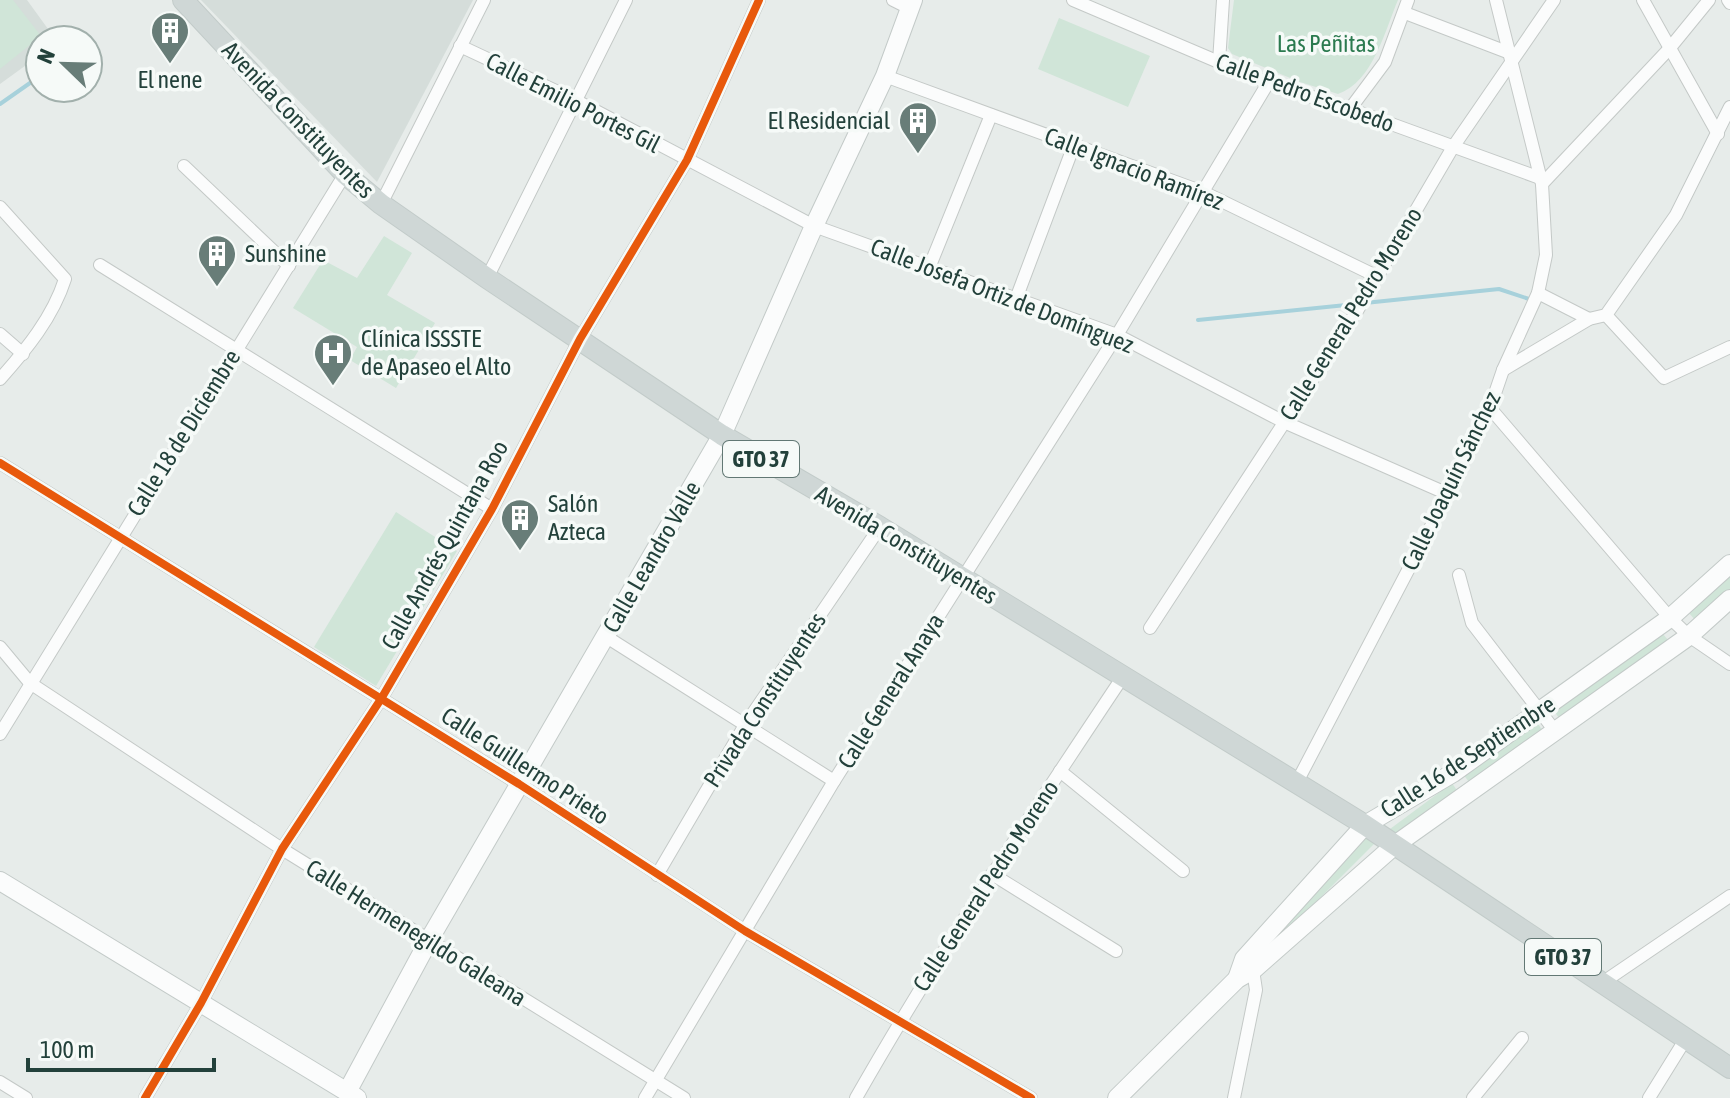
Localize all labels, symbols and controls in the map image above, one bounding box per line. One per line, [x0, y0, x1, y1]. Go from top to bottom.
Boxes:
building icon: El nene [149, 10, 191, 65]
north arrow [24, 24, 104, 104]
park label: Las Peñitas [1277, 30, 1375, 57]
street label: Avenida Constituyentes [217, 36, 380, 203]
text: N [31, 45, 60, 67]
street label: Calle Emilio Portes Gil [482, 47, 665, 158]
street label: Calle Pedro Escobedo [1212, 48, 1398, 137]
place label: El nene [138, 66, 202, 93]
building icon: El Residencial [897, 100, 939, 155]
place label: El Residencial [767, 107, 891, 134]
street label: Calle Ignacio Ramírez [1041, 122, 1228, 215]
street label: Calle General Pedro Moreno [1274, 202, 1427, 425]
building icon: Sunshine [196, 233, 238, 288]
street label: Calle Josefa Ortiz de Domínguez [867, 233, 1138, 358]
place label: Sunshine [245, 240, 326, 267]
place label: Clínica ISSSTE de Apaseo el Alto [361, 325, 511, 380]
hospital icon: Clínica ISSSTE de Apaseo el Alto [312, 332, 354, 387]
street label: Calle 18 de Diciembre [122, 345, 246, 521]
street label: Calle Joaquín Sánchez [1396, 387, 1506, 574]
street label: Calle Andrés Quintana Roo [376, 436, 513, 654]
road number: GTO 37 [723, 441, 799, 477]
street label: Calle Leandro Valle [597, 476, 706, 637]
street label: Avenida Constituyentes [811, 480, 1002, 609]
place label: Salón Azteca [548, 490, 606, 545]
building icon: Salón Azteca [499, 497, 541, 552]
street label: Privada Constituyentes [698, 608, 831, 792]
street label: Calle General Anaya [832, 608, 949, 773]
street label: Calle 16 de Septiembre [1376, 690, 1560, 823]
street label: Calle Guillermo Prieto [437, 701, 614, 830]
street label: Calle General Pedro Moreno [907, 775, 1064, 996]
street label: Calle Hermenegildo Galeana [301, 854, 531, 1011]
road number: GTO 37 [1525, 939, 1601, 975]
scale bar [28, 1022, 214, 1072]
text: 100 m [40, 1036, 94, 1063]

